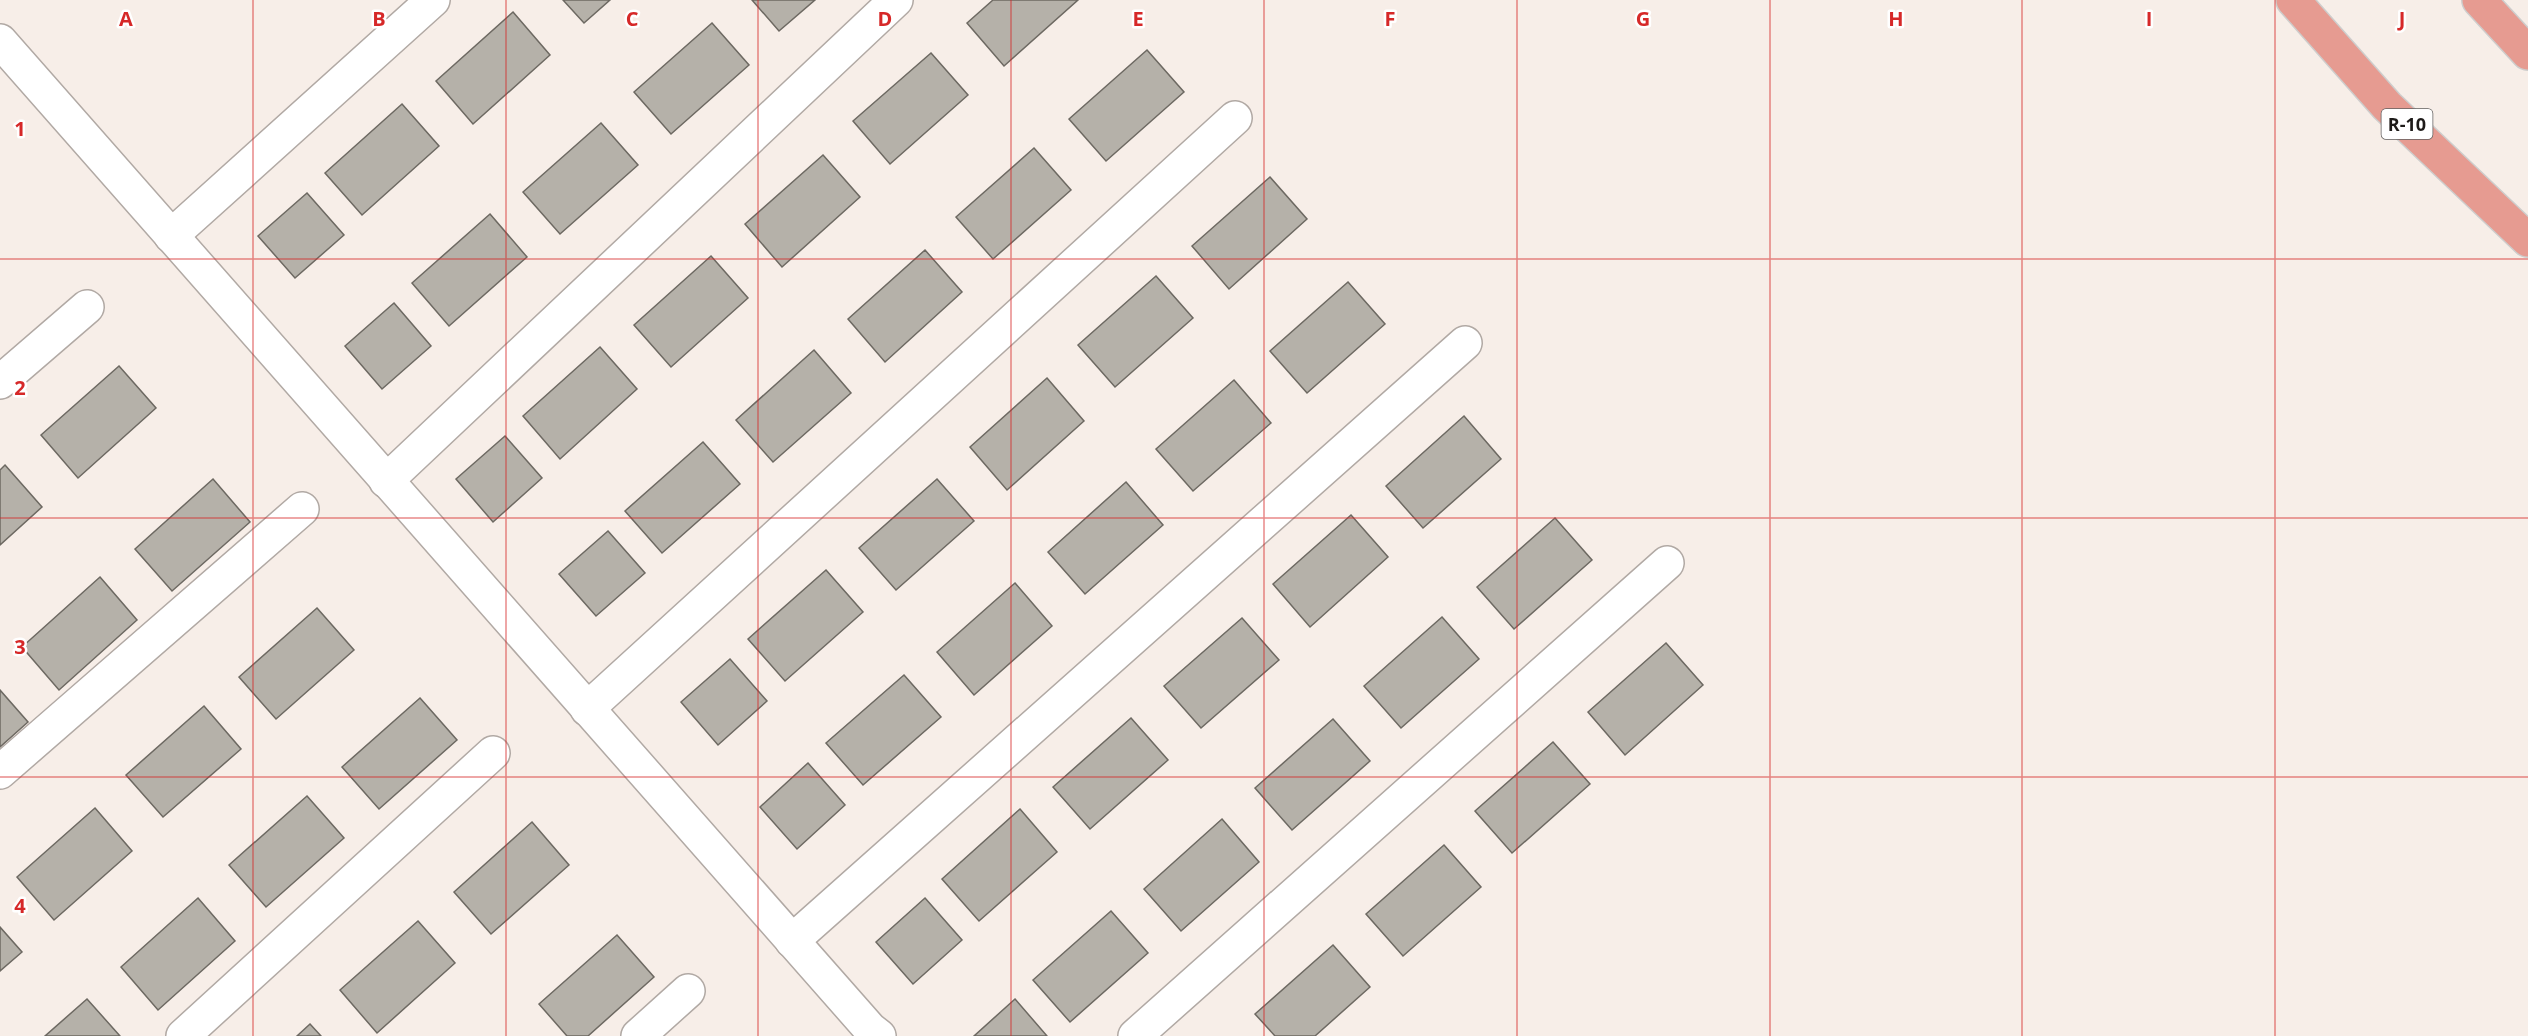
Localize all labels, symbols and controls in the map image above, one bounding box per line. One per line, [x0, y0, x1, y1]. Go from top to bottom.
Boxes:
text: A [119, 5, 133, 32]
text: B [372, 5, 386, 32]
text: C [626, 5, 639, 32]
text: D [878, 5, 892, 32]
text: E [1132, 5, 1144, 32]
text: F [1385, 5, 1395, 32]
text: G [1636, 5, 1650, 32]
text: H [1888, 5, 1904, 32]
text: I [2146, 5, 2152, 32]
text: J [2397, 5, 2405, 32]
road number: R-10 [2382, 109, 2432, 139]
text: 1 [14, 115, 26, 142]
text: 2 [14, 374, 26, 401]
text: 3 [14, 633, 26, 660]
text: 4 [14, 892, 26, 919]

